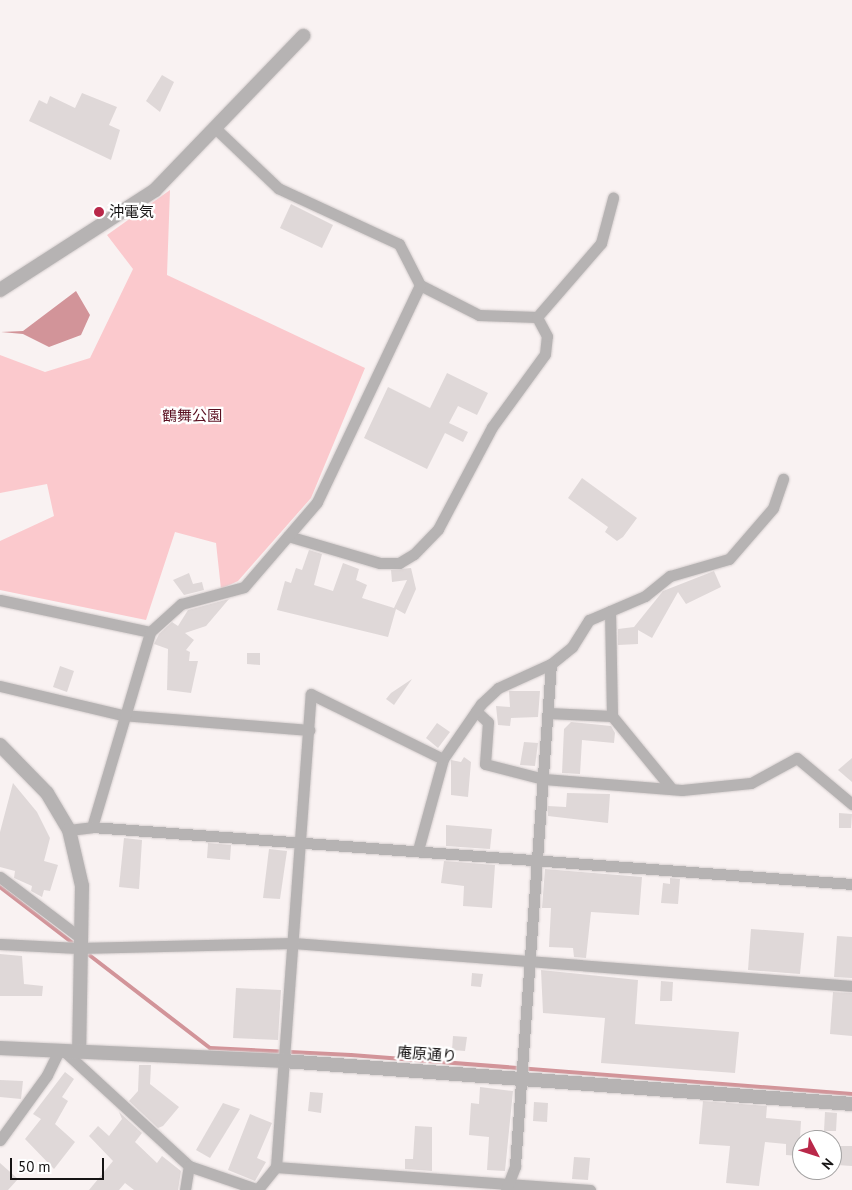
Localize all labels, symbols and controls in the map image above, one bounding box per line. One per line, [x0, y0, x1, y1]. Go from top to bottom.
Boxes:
place label: 沖電気 [109, 203, 154, 221]
marker: 沖電気 [93, 206, 105, 218]
park label: 鶴舞公園 [162, 407, 222, 425]
street label: 庵原通り [396, 1043, 458, 1065]
north arrow [792, 1130, 842, 1180]
scale bar [12, 1148, 106, 1180]
text: N [818, 1155, 838, 1173]
text: 50 m [18, 1157, 51, 1176]

